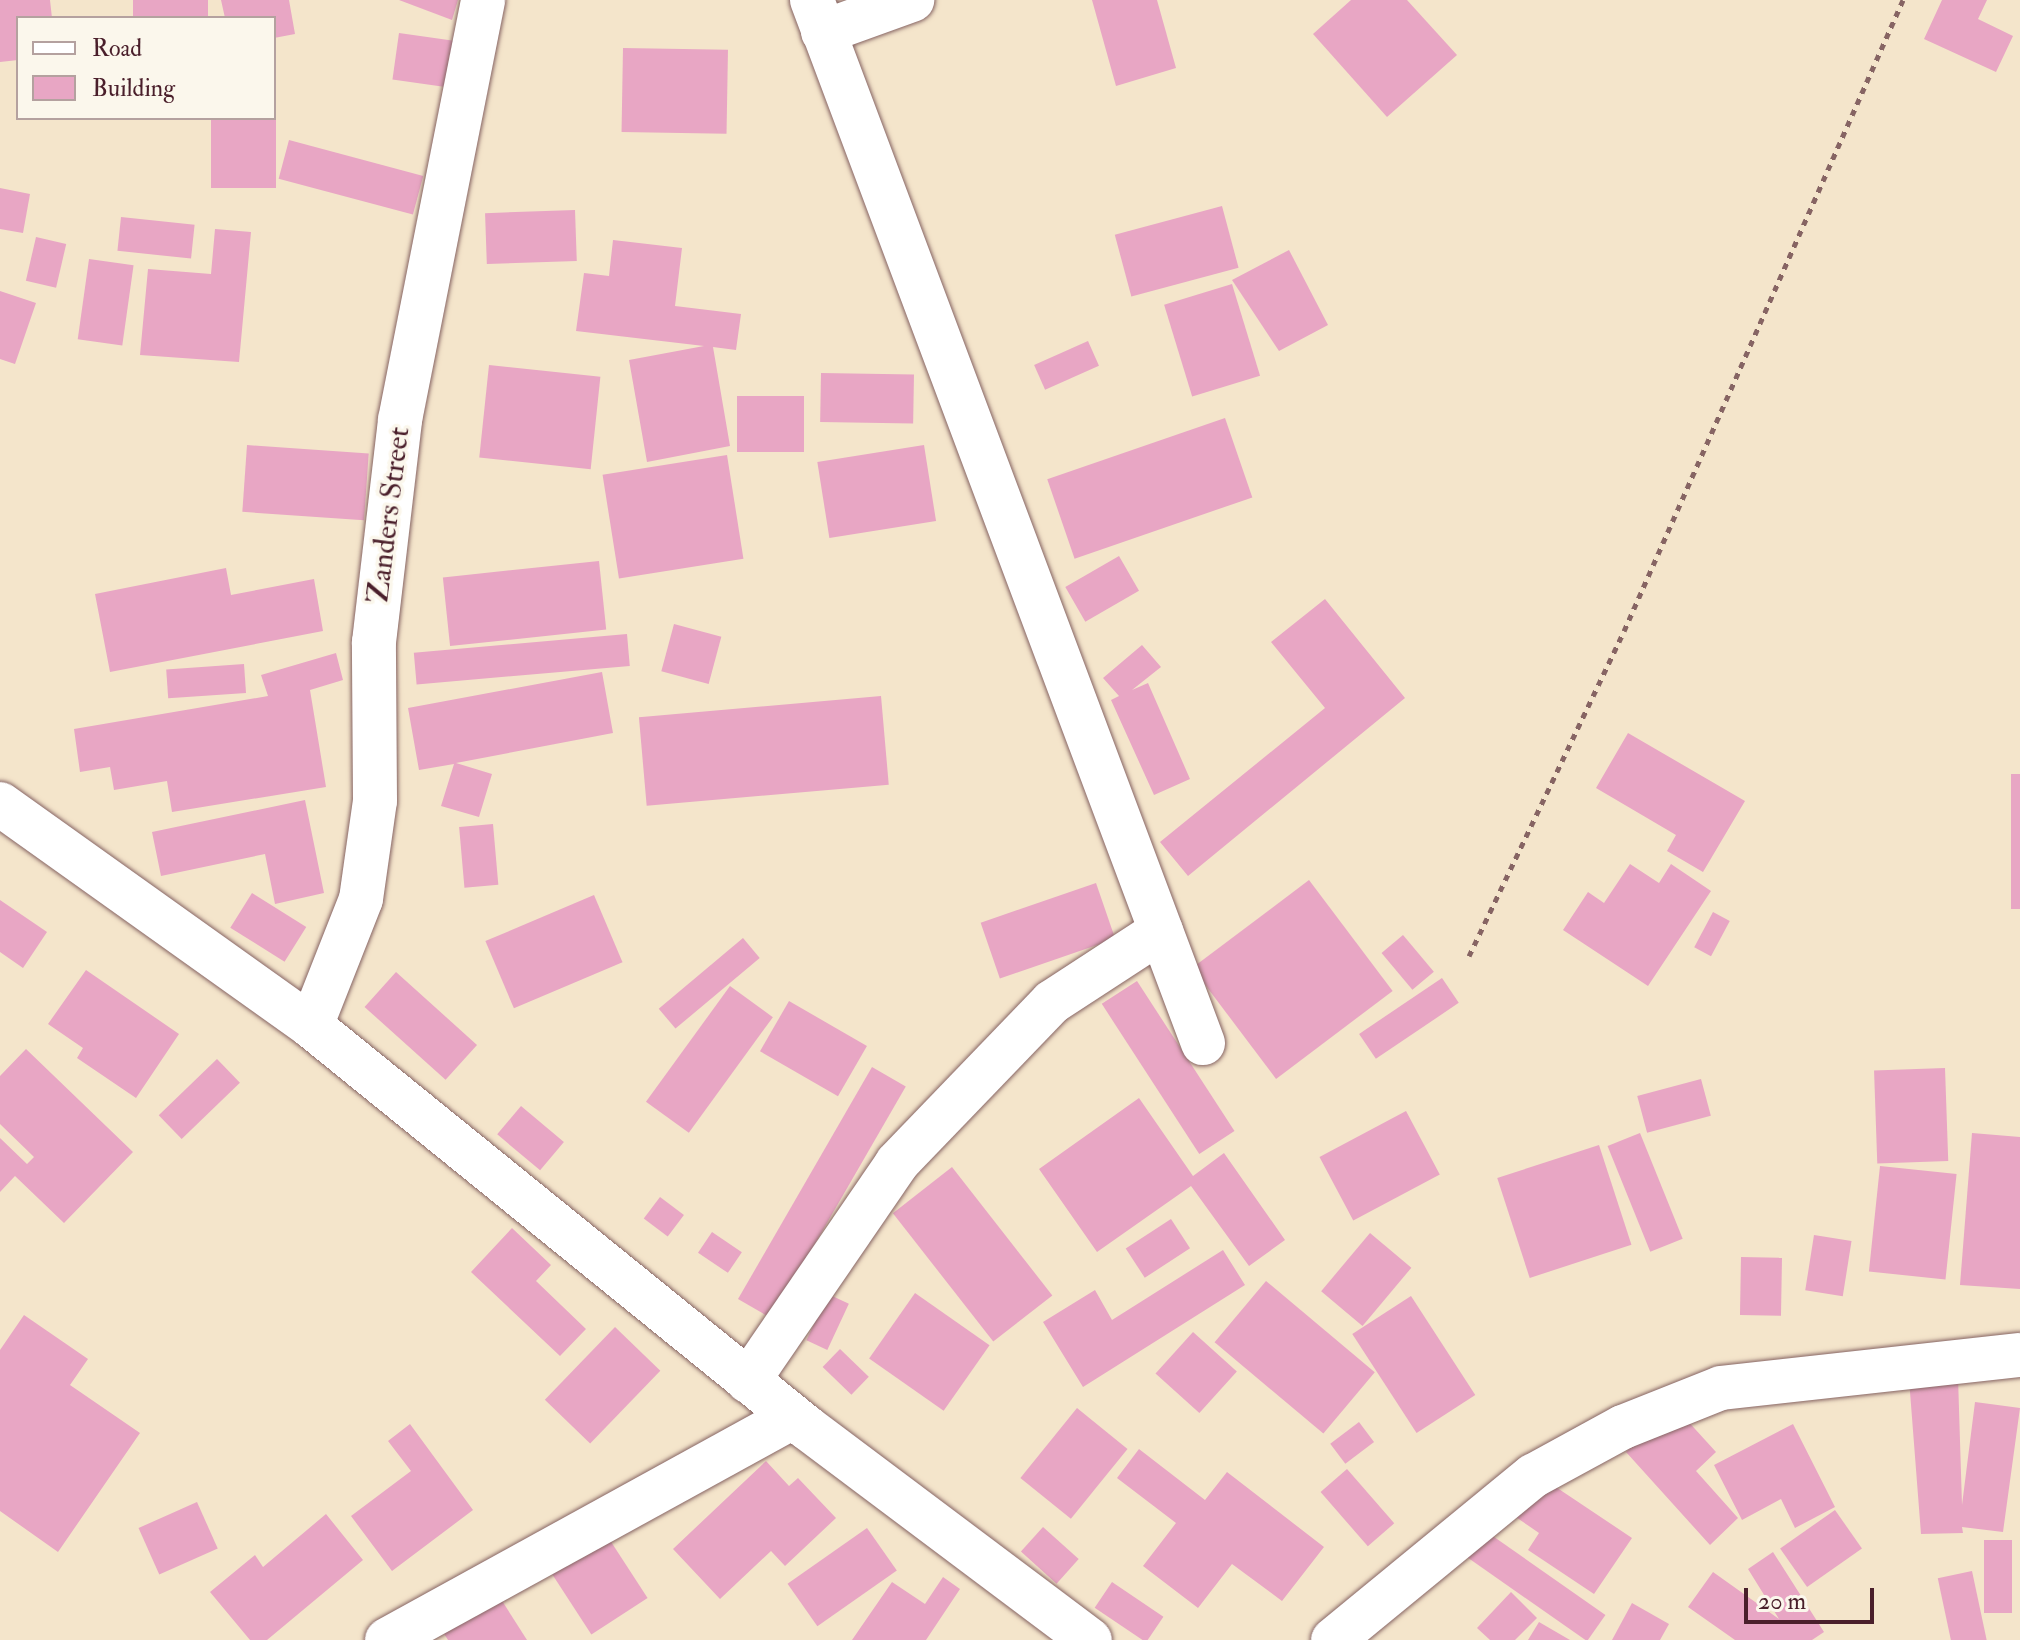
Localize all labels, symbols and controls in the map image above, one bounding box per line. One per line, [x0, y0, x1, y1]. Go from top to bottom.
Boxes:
legend [16, 16, 276, 120]
text: Road [92, 33, 142, 64]
text: Building [92, 73, 175, 104]
street label: Zanders Street [360, 425, 418, 605]
scale bar [1748, 1572, 1878, 1622]
text: 20 m [1758, 1586, 1806, 1617]

